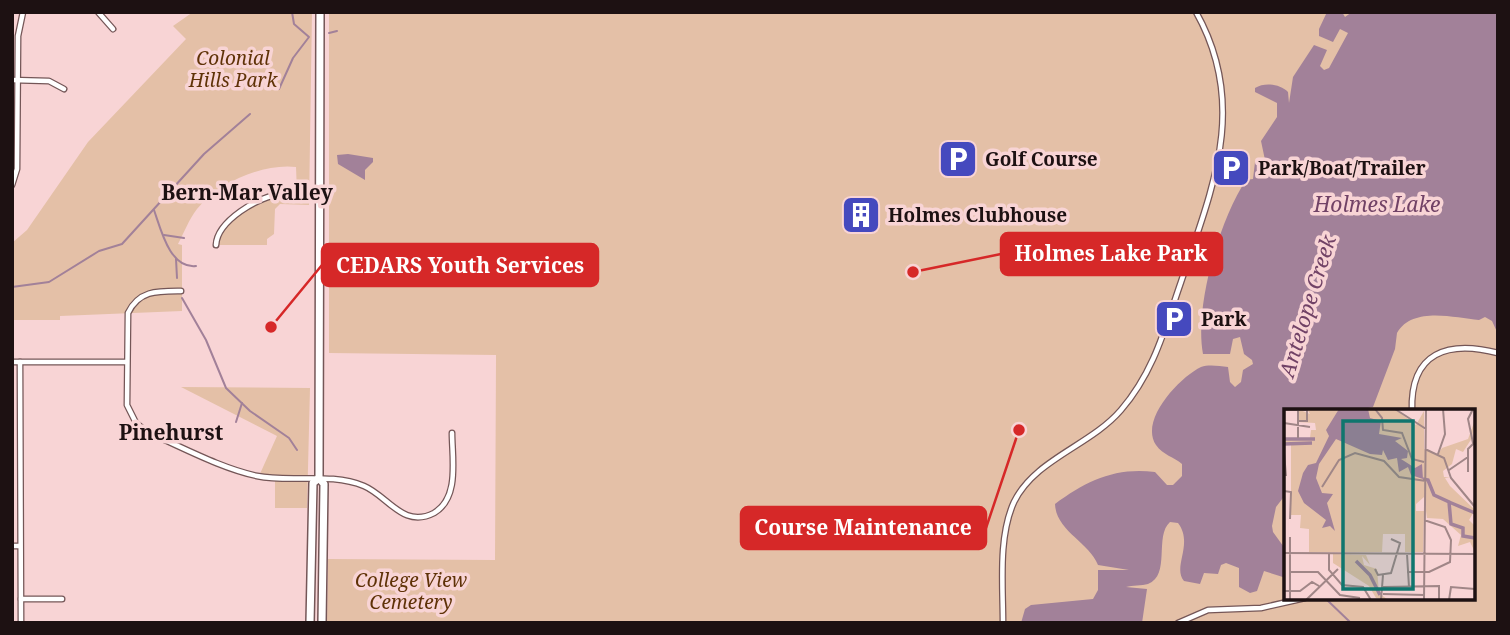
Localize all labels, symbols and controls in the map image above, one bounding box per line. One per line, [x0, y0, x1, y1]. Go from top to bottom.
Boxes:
park label: Colonial Hills Park [188, 45, 279, 93]
parking icon: Golf Course [937, 138, 979, 180]
place label: Golf Course [985, 146, 1098, 172]
parking icon: Park/Boat/Trailer [1210, 147, 1252, 189]
place label: Park/Boat/Trailer [1258, 155, 1426, 181]
district label: Bern-Mar Valley [161, 178, 334, 206]
water label: Holmes Lake [1313, 190, 1440, 218]
building icon: Holmes Clubhouse [840, 194, 882, 236]
place label: Holmes Clubhouse [888, 202, 1067, 228]
water label: Antelope Creek [1272, 231, 1342, 382]
callout: Holmes Lake Park [1001, 233, 1222, 275]
text: Holmes Lake Park [1015, 239, 1208, 267]
callout: CEDARS Youth Services [322, 244, 598, 286]
text: CEDARS Youth Services [336, 251, 584, 279]
parking icon: Park [1153, 298, 1195, 340]
place label: Park [1201, 306, 1247, 332]
inset map [1284, 409, 1475, 600]
district label: Pinehurst [119, 418, 224, 446]
callout: Course Maintenance [741, 507, 986, 549]
text: Course Maintenance [754, 513, 972, 541]
park label: College View Cemetery [355, 567, 468, 615]

